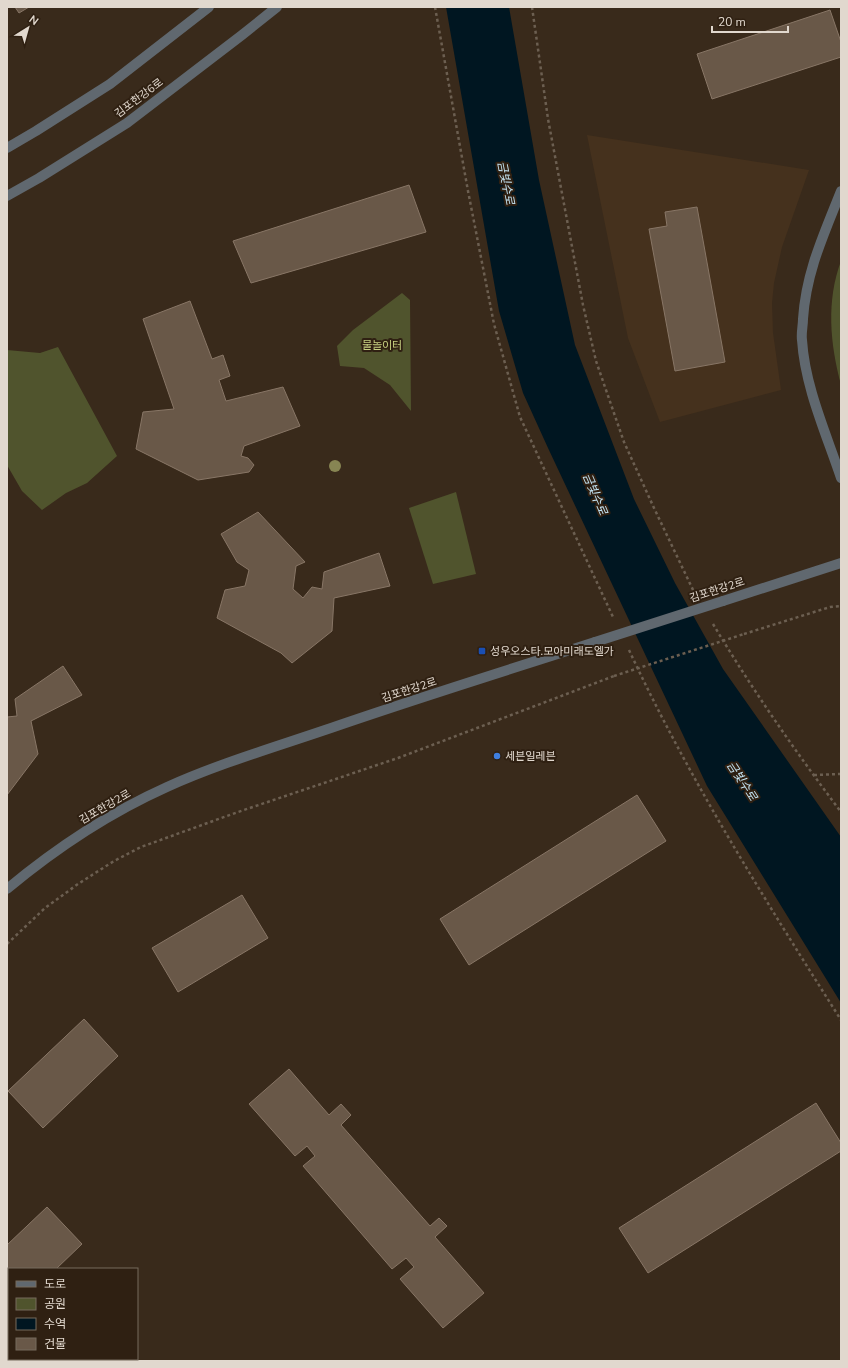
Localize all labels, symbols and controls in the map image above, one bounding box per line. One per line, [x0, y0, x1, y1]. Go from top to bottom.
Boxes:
north arrow [8, 8, 48, 48]
scale bar [712, 8, 788, 34]
text: N [26, 12, 42, 29]
text: 20 m [718, 14, 746, 30]
street label: 김포한강6로 [112, 75, 166, 121]
water label: 금빛수로 [494, 160, 518, 207]
park label: 물놀이터 [362, 338, 402, 353]
water label: 금빛수로 [579, 471, 611, 518]
street label: 김포한강2로 [687, 574, 747, 606]
place label: 성우오스타.모아미래도엘가 [490, 644, 614, 659]
marker: 성우오스타.모아미래도엘가 [477, 646, 487, 656]
street label: 김포한강2로 [379, 674, 439, 706]
place label: 세븐일레븐 [505, 749, 556, 764]
marker: 세븐일레븐 [492, 751, 502, 761]
water label: 금빛수로 [723, 758, 761, 805]
street label: 김포한강2로 [76, 786, 134, 828]
legend [8, 1268, 138, 1360]
text: 도로 [44, 1276, 66, 1292]
text: 공원 [44, 1296, 66, 1312]
text: 수역 [44, 1316, 66, 1332]
text: 건물 [44, 1336, 66, 1352]

